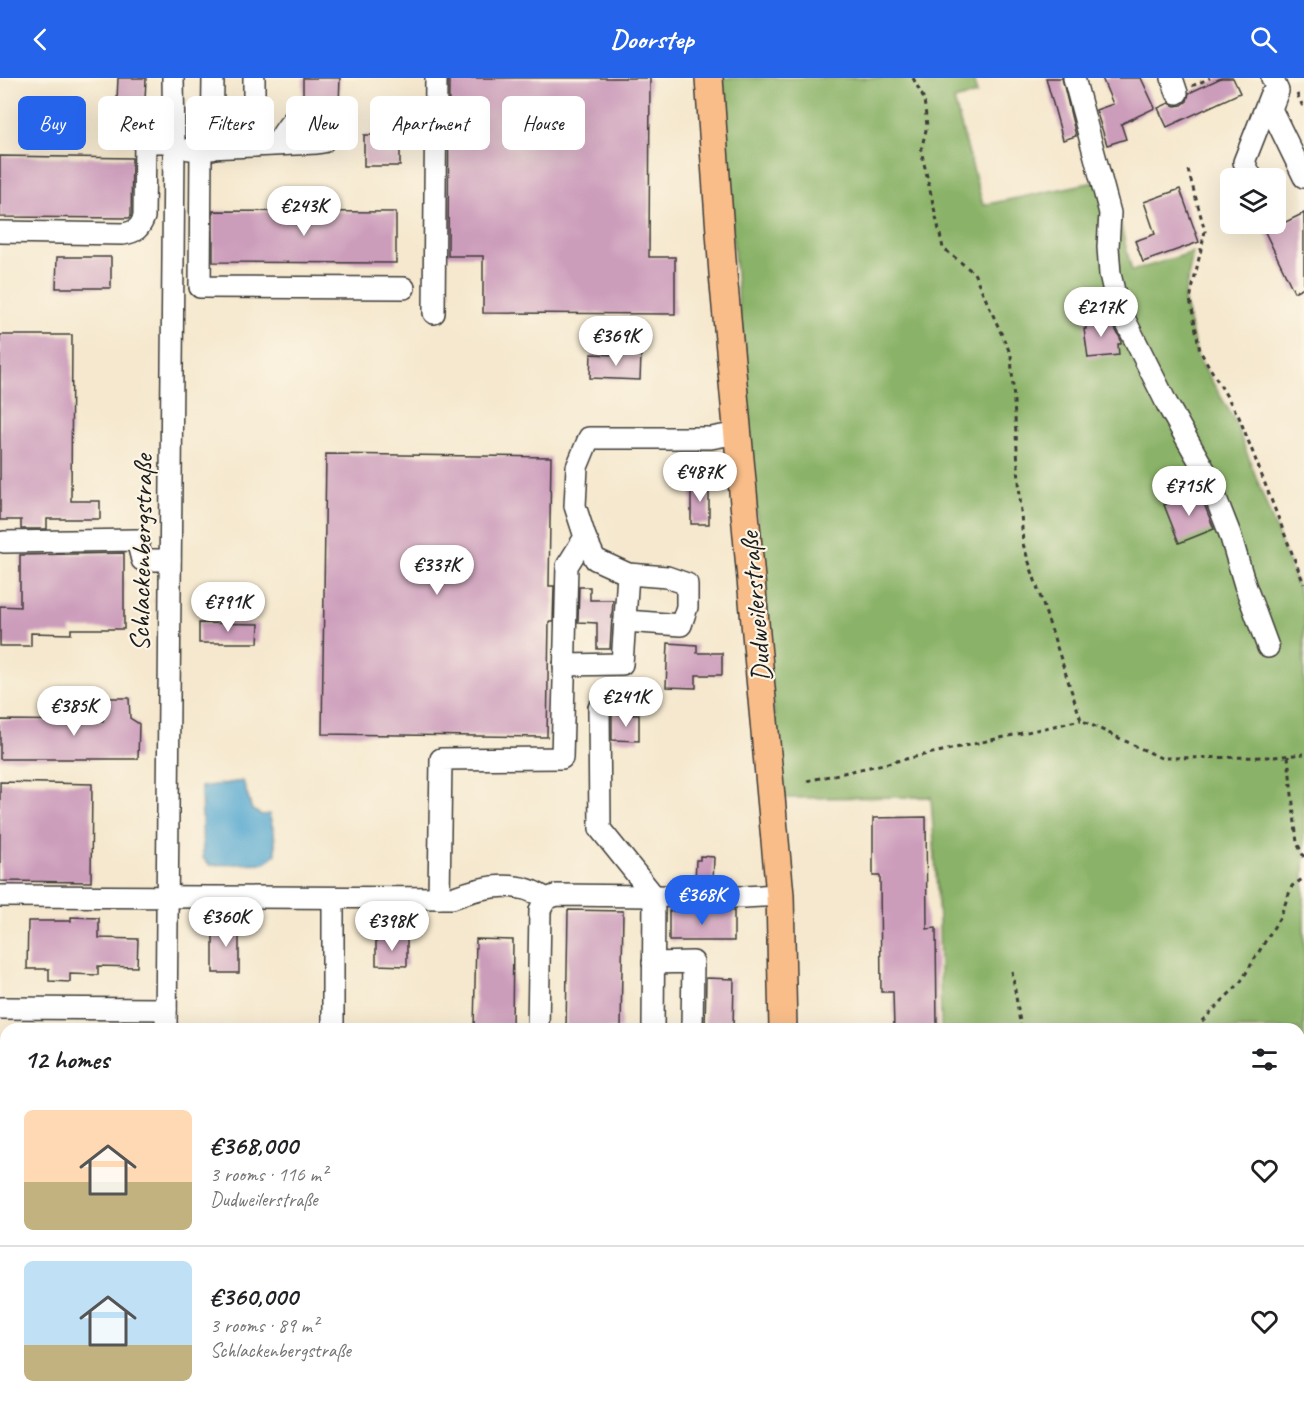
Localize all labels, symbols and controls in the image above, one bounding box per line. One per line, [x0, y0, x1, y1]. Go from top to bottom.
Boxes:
text: Doorstep [611, 22, 694, 56]
icon: back [24, 23, 57, 56]
icon: search [1247, 23, 1280, 56]
chip: Buy [18, 96, 86, 150]
chip: Rent [98, 96, 174, 150]
chip: Filters [186, 96, 274, 150]
chip: New [286, 96, 358, 150]
chip: Apartment [370, 96, 490, 150]
chip: House [502, 96, 585, 150]
map controls [1220, 168, 1286, 234]
button: layers [1220, 168, 1286, 234]
pin: €243K [262, 186, 346, 237]
text: €243K [281, 193, 327, 218]
pin: €217K [1059, 287, 1143, 338]
text: €217K [1078, 294, 1124, 319]
pin: €369K [574, 316, 658, 367]
text: €369K [593, 323, 639, 348]
street label: Schlackenbergstraße [122, 452, 160, 652]
pin: €487K [658, 452, 742, 503]
text: €487K [677, 459, 723, 484]
pin: €715K [1147, 466, 1231, 517]
text: €715K [1166, 473, 1212, 498]
street label: Dudweilerstraße [731, 529, 779, 684]
pin: €337K [395, 545, 479, 596]
text: €337K [414, 552, 460, 577]
pin: €791K [186, 582, 270, 633]
text: €791K [205, 589, 251, 614]
pin: €241K [584, 677, 668, 728]
text: €241K [603, 684, 649, 709]
pin: €385K [32, 686, 116, 737]
text: €385K [51, 693, 97, 718]
pin: €368K [660, 875, 744, 926]
text: €368K [679, 882, 725, 907]
pin: €360K [184, 897, 268, 948]
pin: €398K [350, 901, 434, 952]
text: €360K [203, 904, 249, 929]
text: €398K [369, 908, 415, 933]
text: 12 homes [24, 1043, 109, 1076]
icon: filters [1248, 1043, 1281, 1076]
text: €368,000 [210, 1129, 298, 1162]
icon: home [72, 1134, 144, 1206]
icon: heart [1248, 1154, 1281, 1187]
text: 3 rooms · 116 m² [210, 1162, 327, 1187]
text: Dudweilerstraße [210, 1187, 318, 1212]
text: €360,000 [210, 1280, 298, 1313]
icon: home [72, 1285, 144, 1357]
icon: heart [1248, 1305, 1281, 1338]
text: 3 rooms · 89 m² [210, 1313, 318, 1338]
text: Schlackenbergstraße [210, 1338, 351, 1363]

